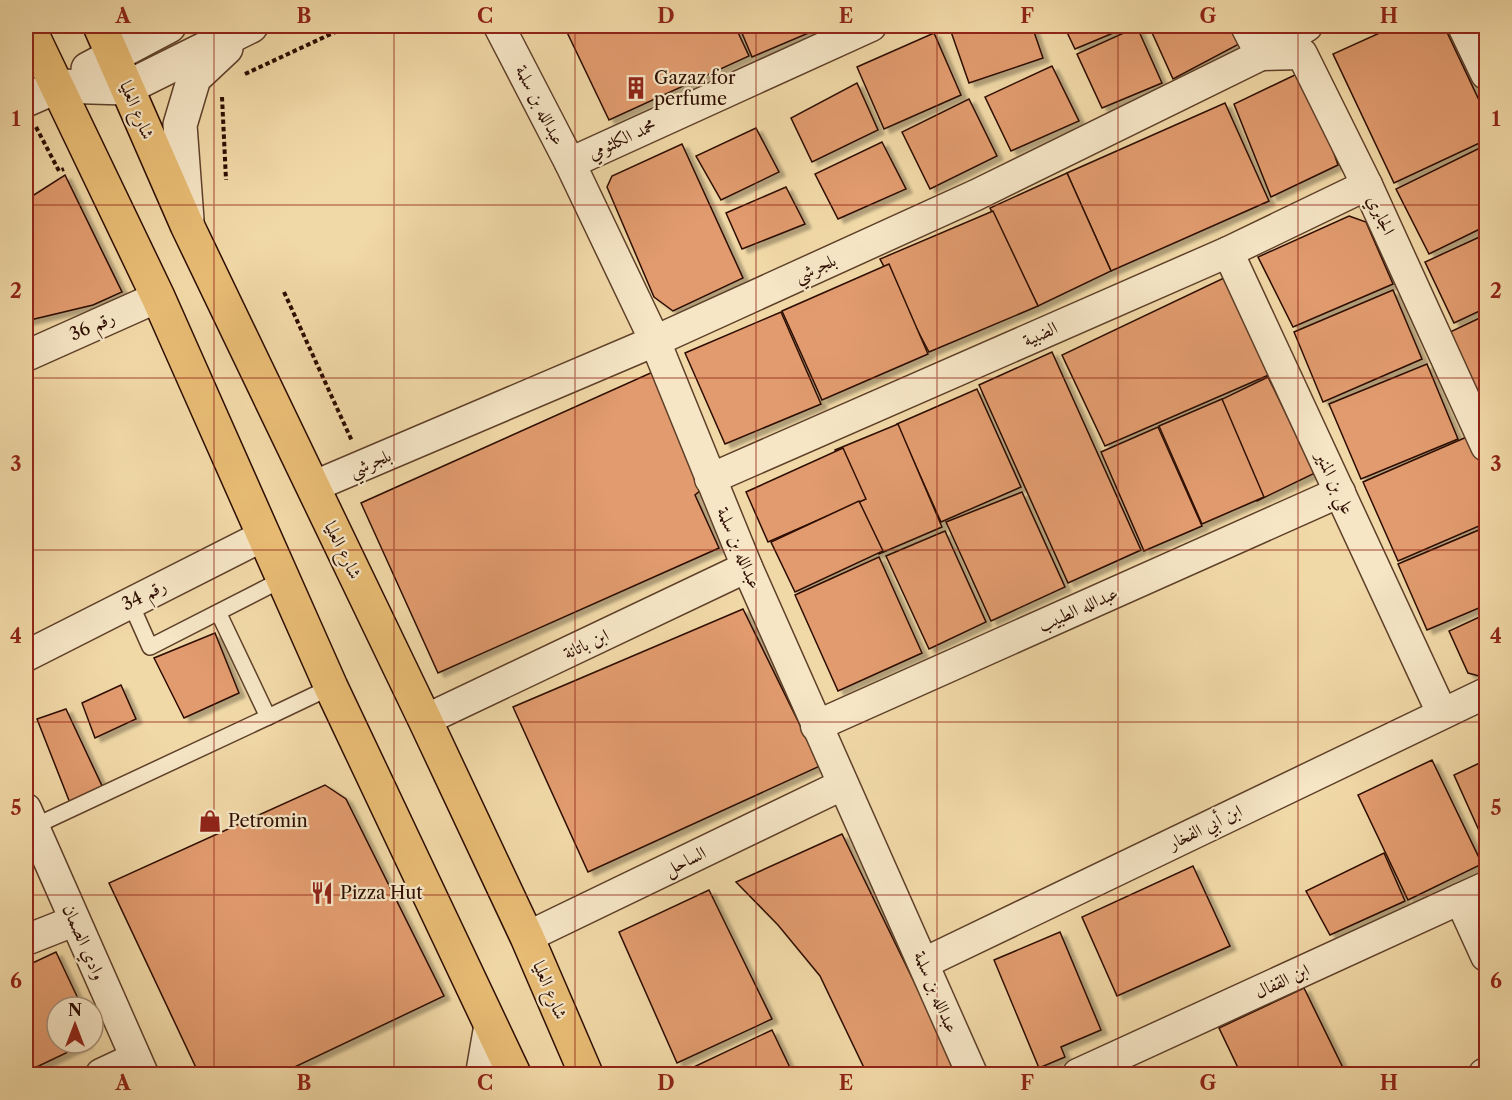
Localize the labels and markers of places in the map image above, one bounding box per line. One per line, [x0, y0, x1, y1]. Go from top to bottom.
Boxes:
place label: Gazaz for perfume [654, 67, 736, 110]
building icon: Gazaz for perfume [623, 75, 649, 101]
shop icon: Petromin [197, 808, 223, 834]
place label: Petromin [228, 810, 308, 832]
restaurant icon: Pizza Hut [309, 880, 335, 906]
place label: Pizza Hut [340, 882, 423, 904]

